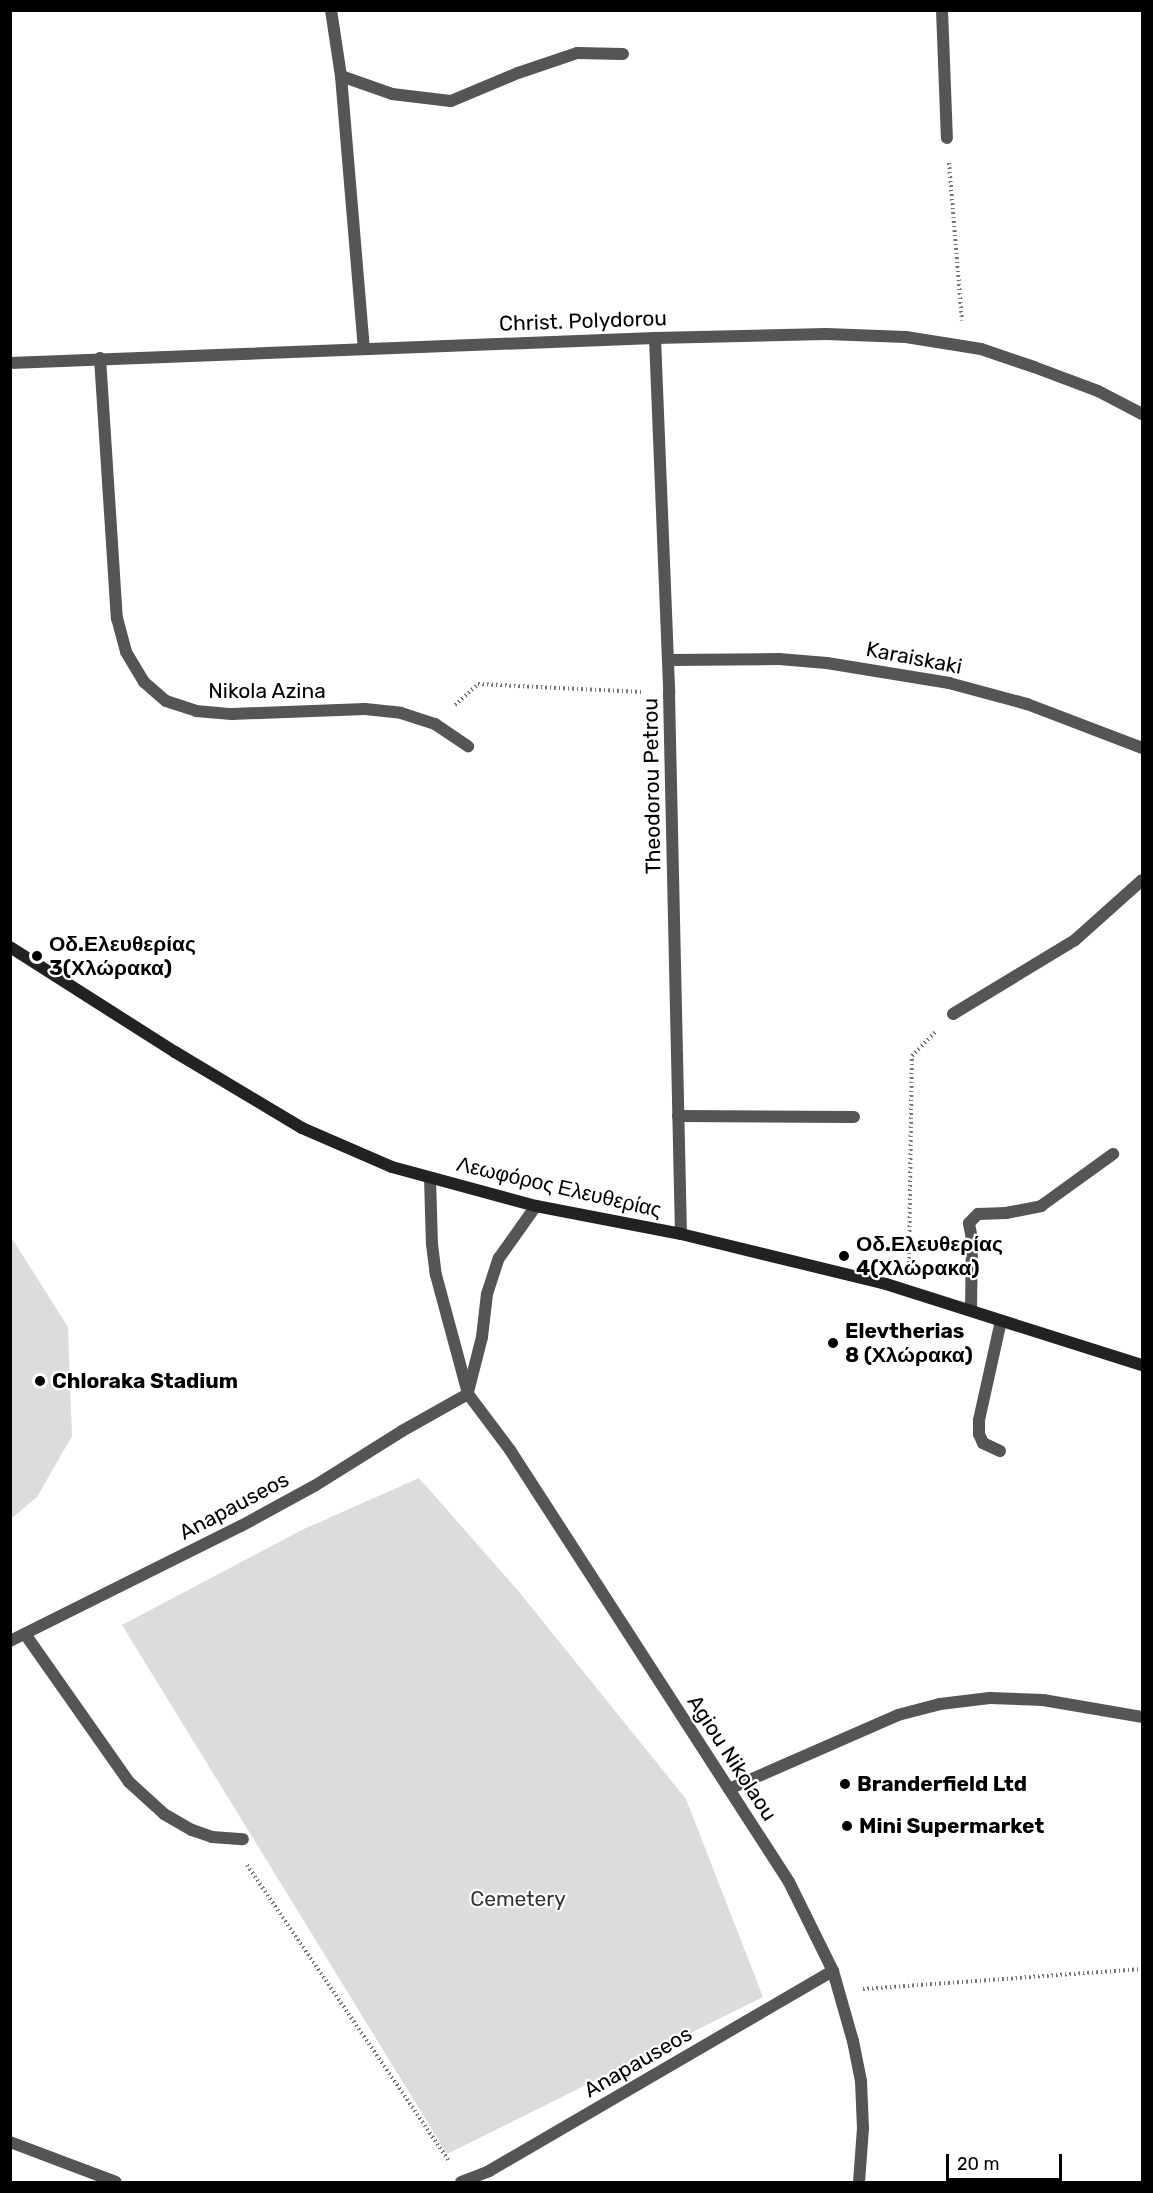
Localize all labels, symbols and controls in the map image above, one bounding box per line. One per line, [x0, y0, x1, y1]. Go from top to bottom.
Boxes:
street label: Christ. Polydorou [499, 305, 667, 337]
street label: Karaiskaki [864, 636, 964, 680]
street label: Nikola Azina [208, 678, 326, 704]
street label: Theodorou Petrou [638, 698, 666, 874]
place label: Οδ.Ελευθερίας 3(Χλώρακα) [49, 931, 196, 981]
marker: Οδ.Ελευθερίας 3(Χλώρακα) [30, 949, 44, 963]
street label: Λεωφόρος Ελευθερίας [454, 1151, 664, 1223]
place label: Οδ.Ελευθερίας 4(Χλώρακα) [856, 1231, 1003, 1281]
marker: Οδ.Ελευθερίας 4(Χλώρακα) [837, 1249, 851, 1263]
place label: Elevtherias 8 (Χλώρακα) [845, 1318, 973, 1368]
marker: Elevtherias 8 (Χλώρακα) [826, 1336, 840, 1350]
place label: Chloraka Stadium [52, 1368, 238, 1394]
marker: Chloraka Stadium [33, 1374, 47, 1388]
street label: Anapauseos [175, 1467, 293, 1545]
street label: Agiou Nikolaou [682, 1690, 782, 1826]
place label: Branderfield Ltd [857, 1771, 1027, 1797]
marker: Branderfield Ltd [838, 1777, 852, 1791]
place label: Mini Supermarket [859, 1813, 1044, 1839]
marker: Mini Supermarket [840, 1819, 854, 1833]
park label: Cemetery [470, 1886, 566, 1912]
street label: Anapauseos [580, 2021, 696, 2103]
scale bar [949, 2142, 1064, 2180]
text: 20 m [957, 2153, 999, 2175]

